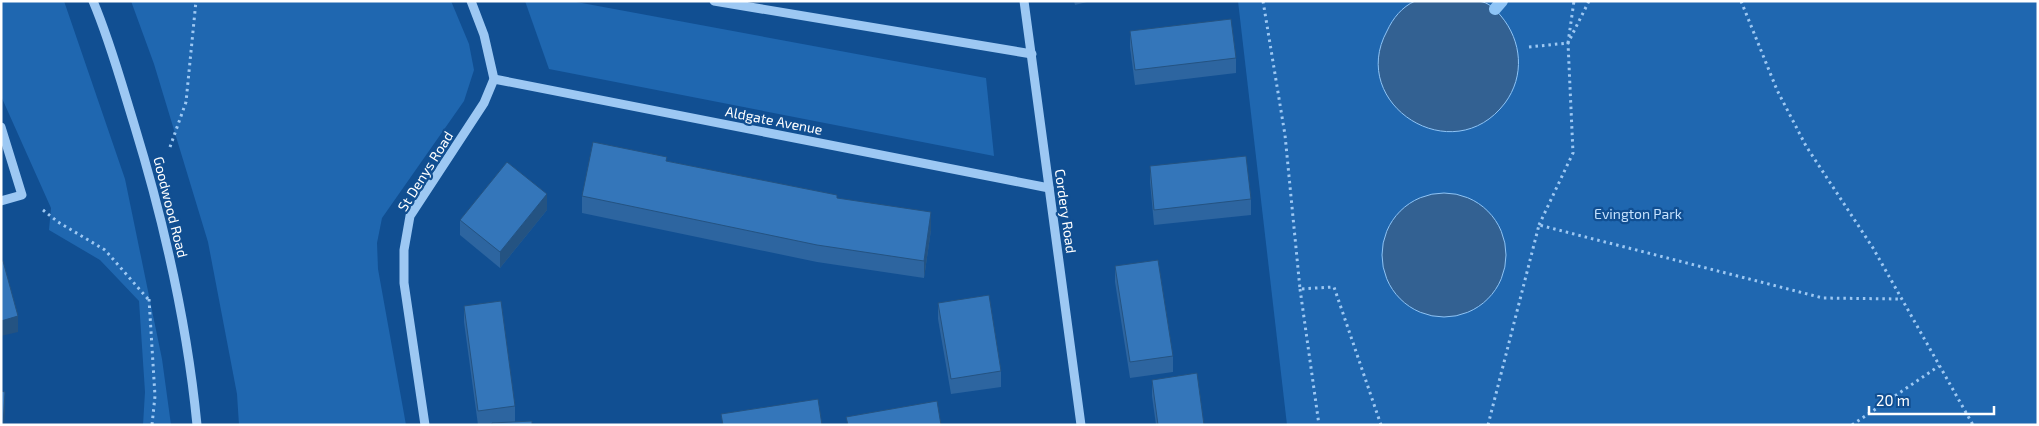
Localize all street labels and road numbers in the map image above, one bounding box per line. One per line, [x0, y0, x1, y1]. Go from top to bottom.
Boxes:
street label: Aldgate Avenue [724, 102, 824, 138]
street label: St Denys Road [394, 128, 456, 214]
street label: Goodwood Road [150, 155, 192, 259]
street label: Cordery Road [1052, 168, 1080, 254]

